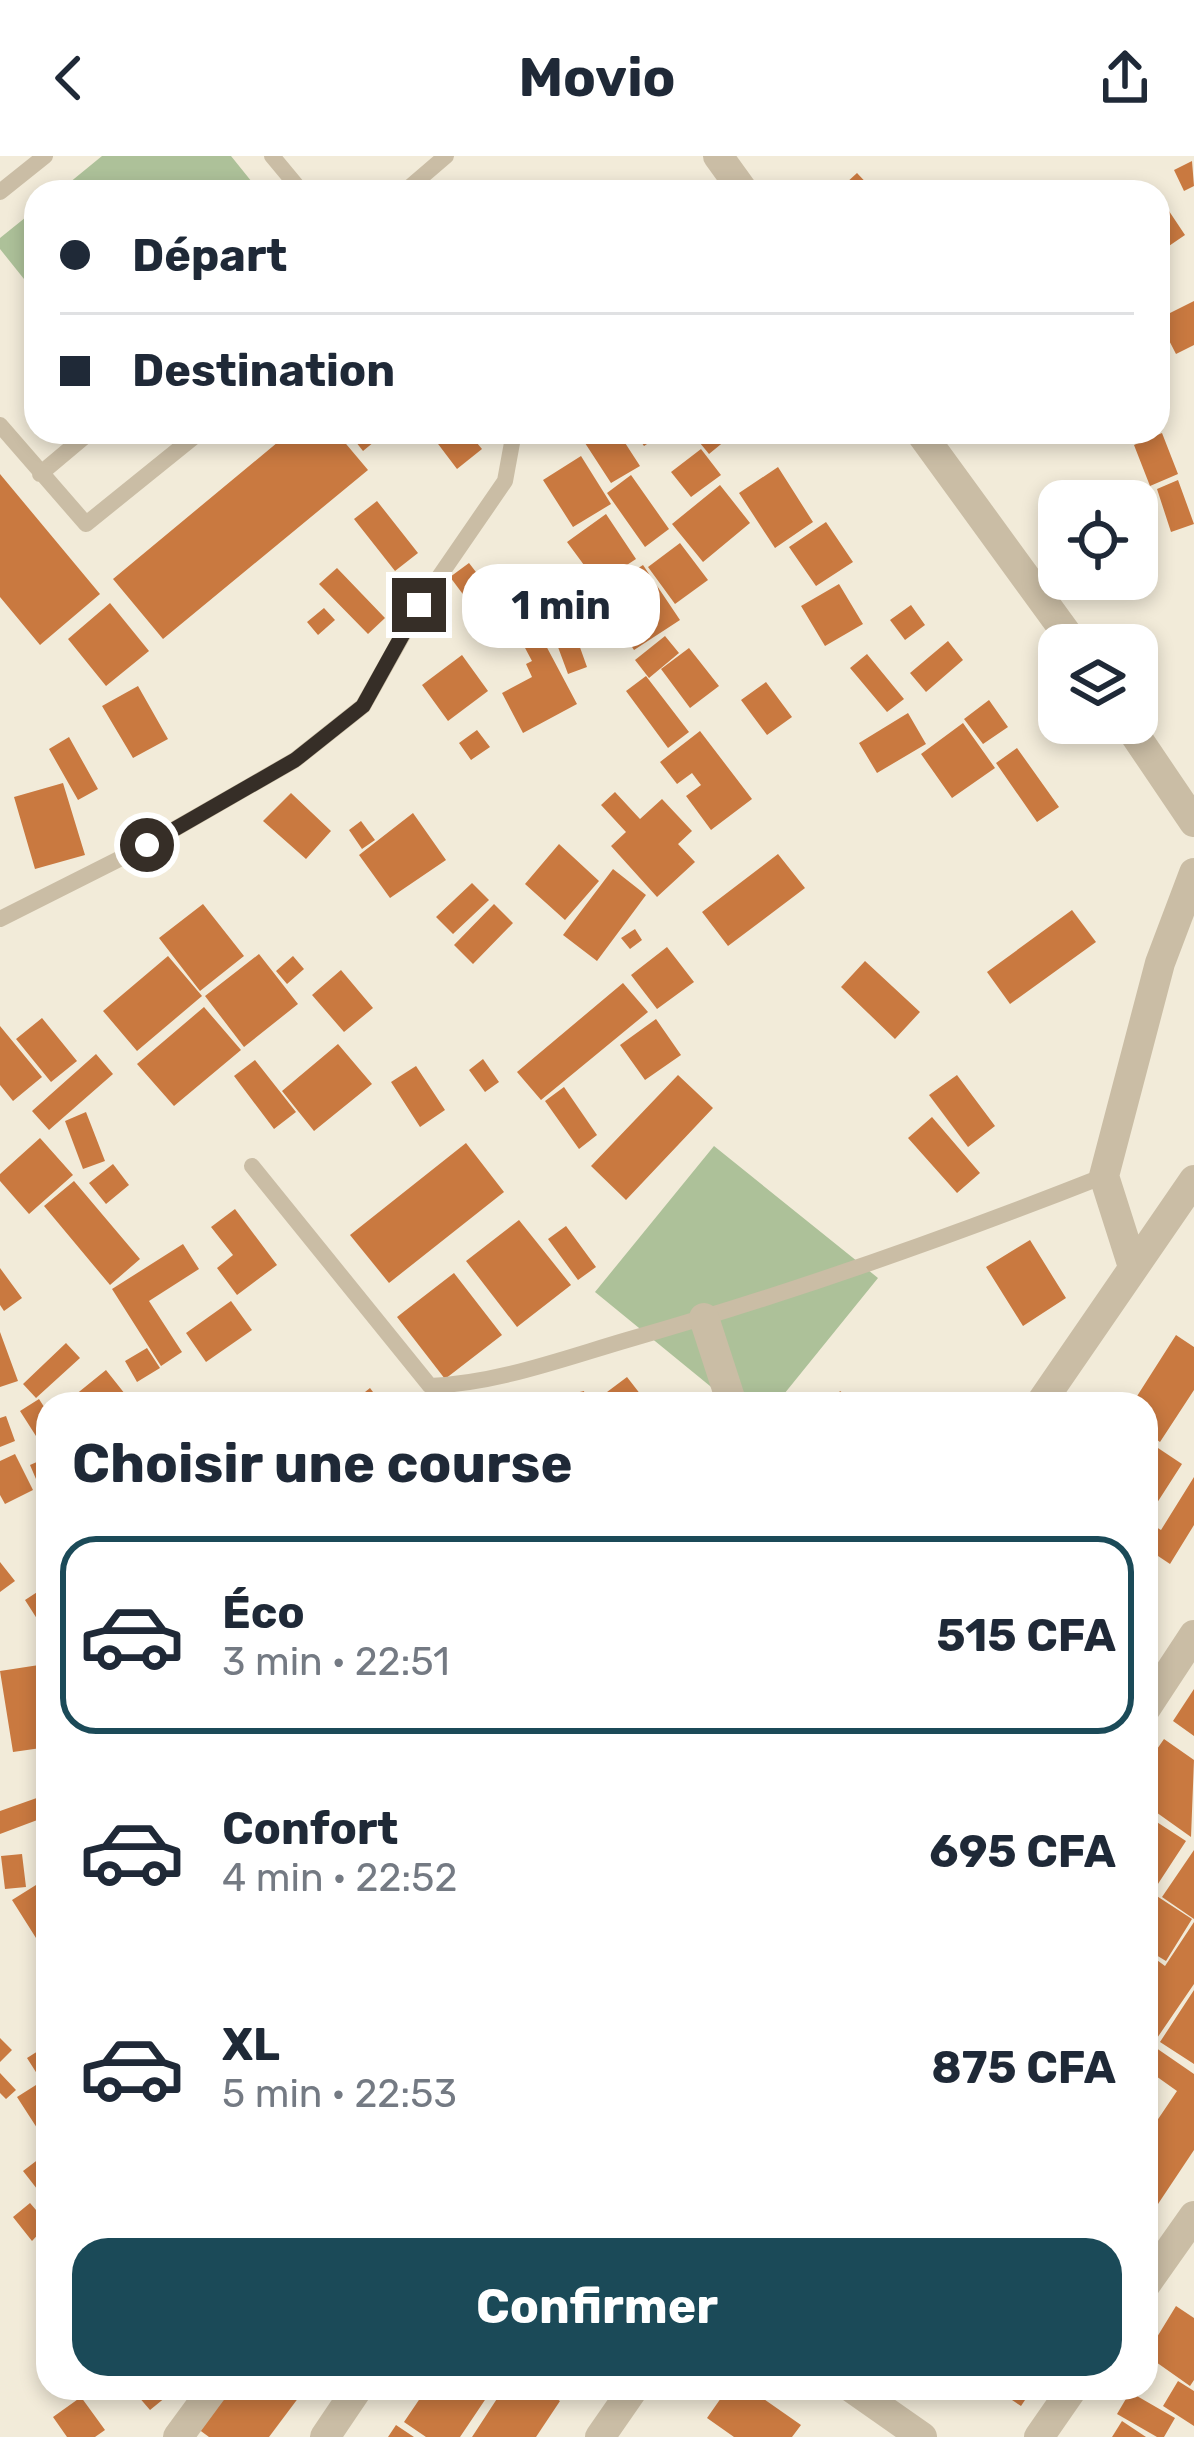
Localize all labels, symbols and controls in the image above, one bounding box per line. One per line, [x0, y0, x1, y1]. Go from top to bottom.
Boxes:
icon: back [36, 45, 102, 111]
icon: share [1092, 45, 1158, 111]
text: Movio [518, 46, 676, 110]
text: Départ [132, 229, 287, 282]
text: Destination [132, 344, 395, 397]
map controls [1038, 480, 1158, 744]
button: locate [1038, 480, 1158, 600]
callout: 1 min [461, 563, 659, 647]
route end [392, 578, 446, 632]
text: 1 min [511, 583, 611, 629]
button: layers [1038, 624, 1158, 744]
route start [120, 818, 174, 872]
text: Choisir une course [72, 1432, 573, 1496]
icon: car [78, 1581, 186, 1689]
text: Éco [222, 1586, 305, 1639]
text: 515 CFA [936, 1609, 1116, 1662]
text: 3 min · 22:51 [222, 1639, 450, 1685]
icon: car [78, 1797, 186, 1905]
text: Confort [222, 1802, 398, 1855]
text: 695 CFA [929, 1825, 1116, 1878]
text: 4 min · 22:52 [222, 1855, 457, 1901]
icon: car [78, 2013, 186, 2121]
text: XL [222, 2018, 280, 2071]
text: 875 CFA [931, 2041, 1116, 2094]
text: 5 min · 22:53 [222, 2071, 457, 2117]
button: Confirmer [72, 2238, 1122, 2376]

